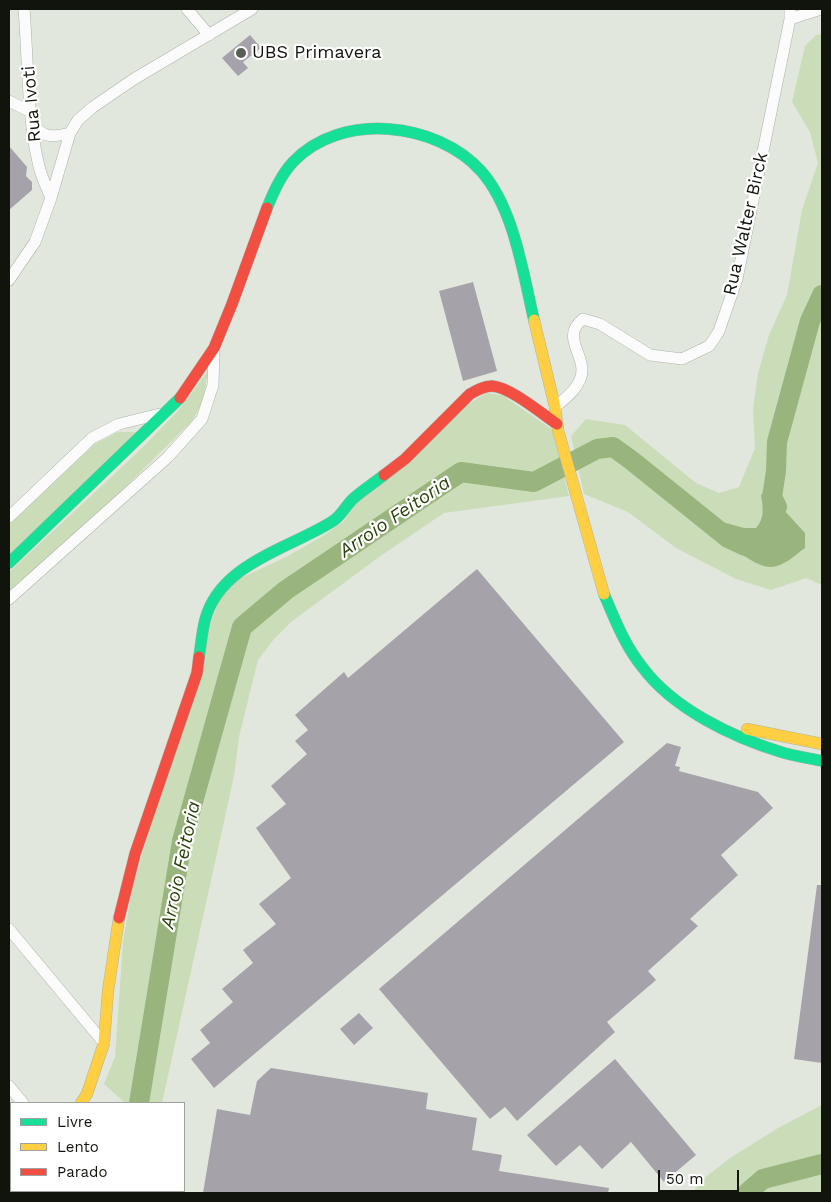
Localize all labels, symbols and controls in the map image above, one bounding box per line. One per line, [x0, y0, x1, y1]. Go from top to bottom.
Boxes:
place label: UBS Primavera [252, 42, 381, 64]
marker: UBS Primavera [234, 46, 248, 60]
street label: Rua Ivoti [18, 65, 46, 143]
street label: Rua Walter Birck [719, 150, 773, 298]
water label: Arroio Feitoria [335, 471, 455, 563]
water label: Arroio Feitoria [156, 799, 206, 931]
legend [10, 1102, 185, 1192]
text: Livre [57, 1113, 92, 1131]
text: Lento [57, 1138, 99, 1156]
scale bar [661, 1160, 742, 1192]
text: Parado [57, 1163, 107, 1181]
text: 50 m [666, 1170, 703, 1188]

